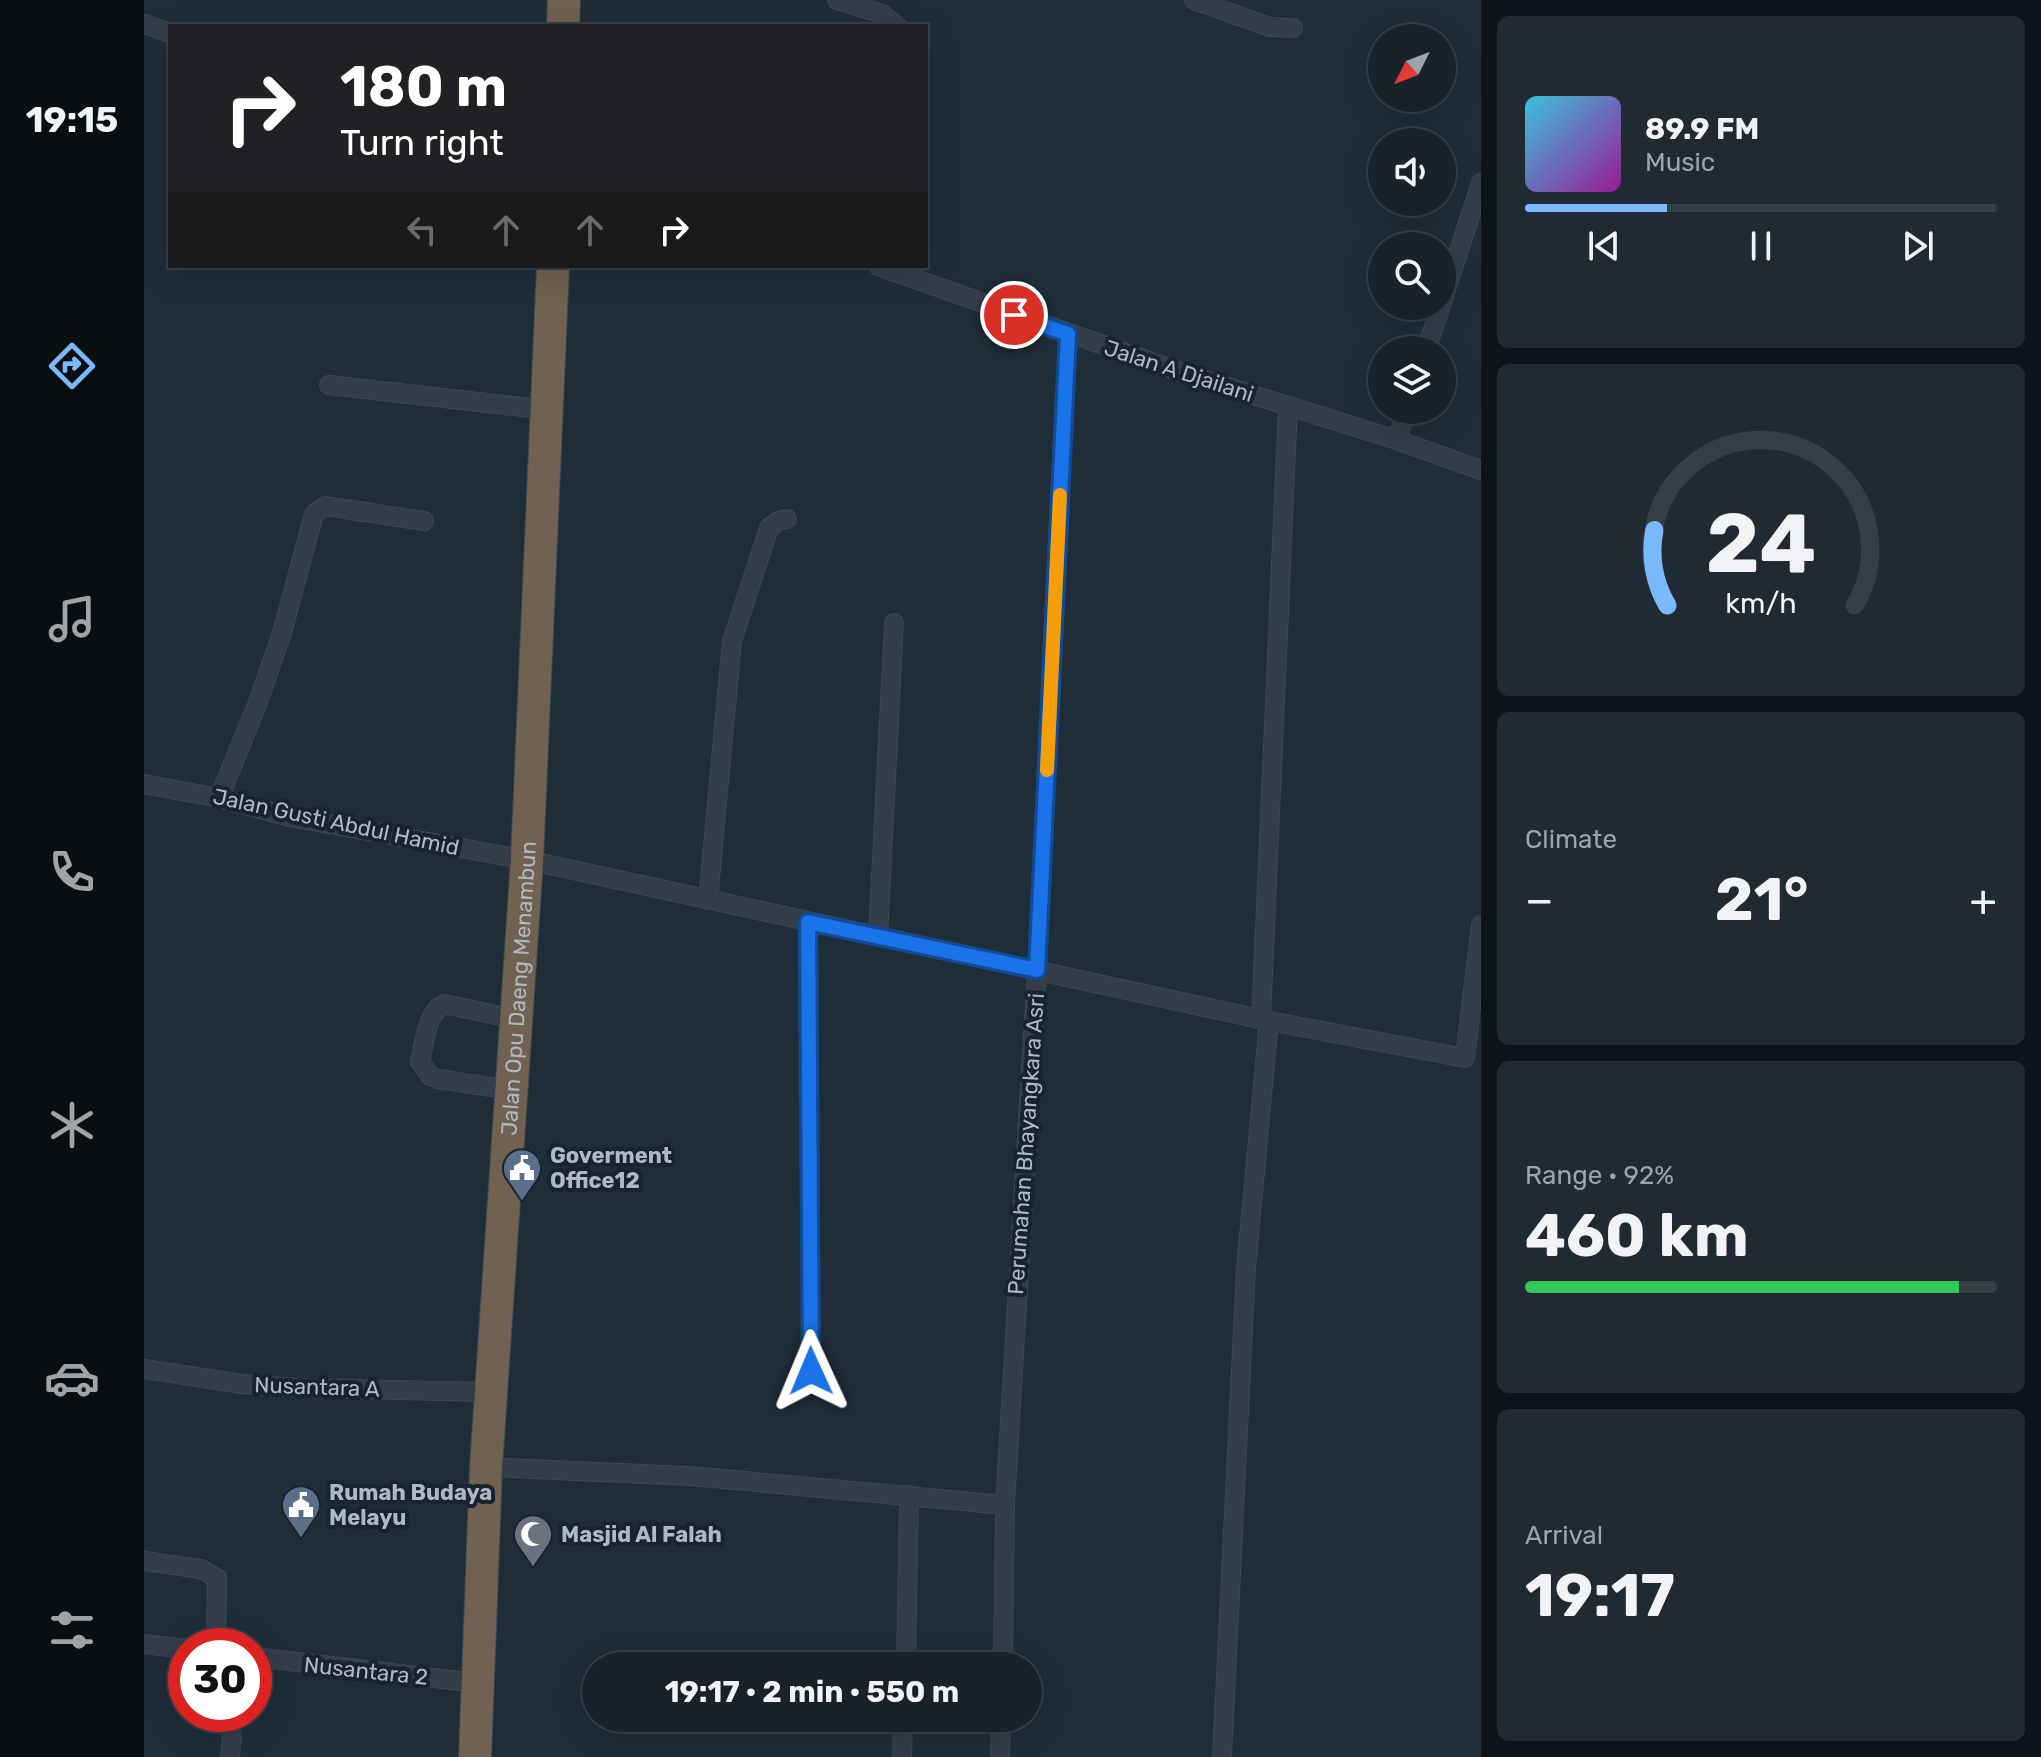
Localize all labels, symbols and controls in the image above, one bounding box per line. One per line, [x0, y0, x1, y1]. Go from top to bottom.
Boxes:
north arrow [1368, 24, 1456, 112]
map controls [1368, 24, 1456, 424]
text: 180 m [340, 54, 507, 120]
icon: right [208, 56, 312, 160]
text: 19:15 [26, 98, 118, 141]
text: 89.9 FM [1645, 111, 1759, 147]
text: Turn right [340, 121, 504, 164]
button: sound [1368, 128, 1456, 216]
text: Music [1645, 147, 1715, 178]
icon: left [400, 208, 444, 252]
icon: ahead [484, 208, 528, 252]
icon: ahead [568, 208, 612, 252]
icon: right [652, 208, 696, 252]
icon: previous [1582, 224, 1626, 268]
icon: pause [1739, 224, 1783, 268]
icon: next [1896, 224, 1940, 268]
button: search [1368, 232, 1456, 320]
pin [980, 281, 1048, 349]
icon: arrive [992, 293, 1036, 337]
street label: Jalan A Djailani [1101, 334, 1257, 408]
button: layers [1368, 336, 1456, 424]
icon: directions [44, 338, 100, 394]
text: 24 [1706, 494, 1816, 593]
text: km/h [1725, 586, 1797, 620]
icon: music [44, 591, 100, 647]
street label: Jalan Gusti Abdul Hamid [210, 783, 462, 861]
text: Climate [1525, 824, 1617, 855]
street label: Jalan Opu Daeng Menambun [495, 841, 541, 1136]
icon: phone [44, 844, 100, 900]
text: 21° [1715, 864, 1808, 935]
text: − [1525, 874, 1554, 926]
text: + [1970, 874, 1997, 926]
street label: Perumahan Bhayangkara Asri [1002, 992, 1050, 1296]
icon: climate [44, 1097, 100, 1153]
place label: Goverment Office12 [550, 1142, 672, 1194]
public building icon: Goverment Office12 [501, 1147, 543, 1202]
text: Range · 92% [1525, 1160, 1674, 1191]
text: 460 km [1525, 1200, 1749, 1271]
position arrow [769, 1329, 853, 1413]
icon: car [44, 1350, 100, 1406]
street label: Nusantara A [254, 1371, 381, 1403]
place label: Rumah Budaya Melayu [329, 1479, 492, 1531]
public building icon: Rumah Budaya Melayu [280, 1484, 322, 1539]
mosque icon: Masjid Al Falah [512, 1513, 554, 1568]
text: Arrival [1525, 1520, 1603, 1551]
place label: Masjid Al Falah [561, 1521, 722, 1548]
text: 19:17 [1525, 1560, 1675, 1631]
icon: filters [44, 1602, 100, 1658]
speed limit sign: 30 [168, 1628, 272, 1732]
street label: Nusantara 2 [303, 1651, 429, 1691]
text: 19:17 · 2 min · 550 m [665, 1674, 959, 1710]

